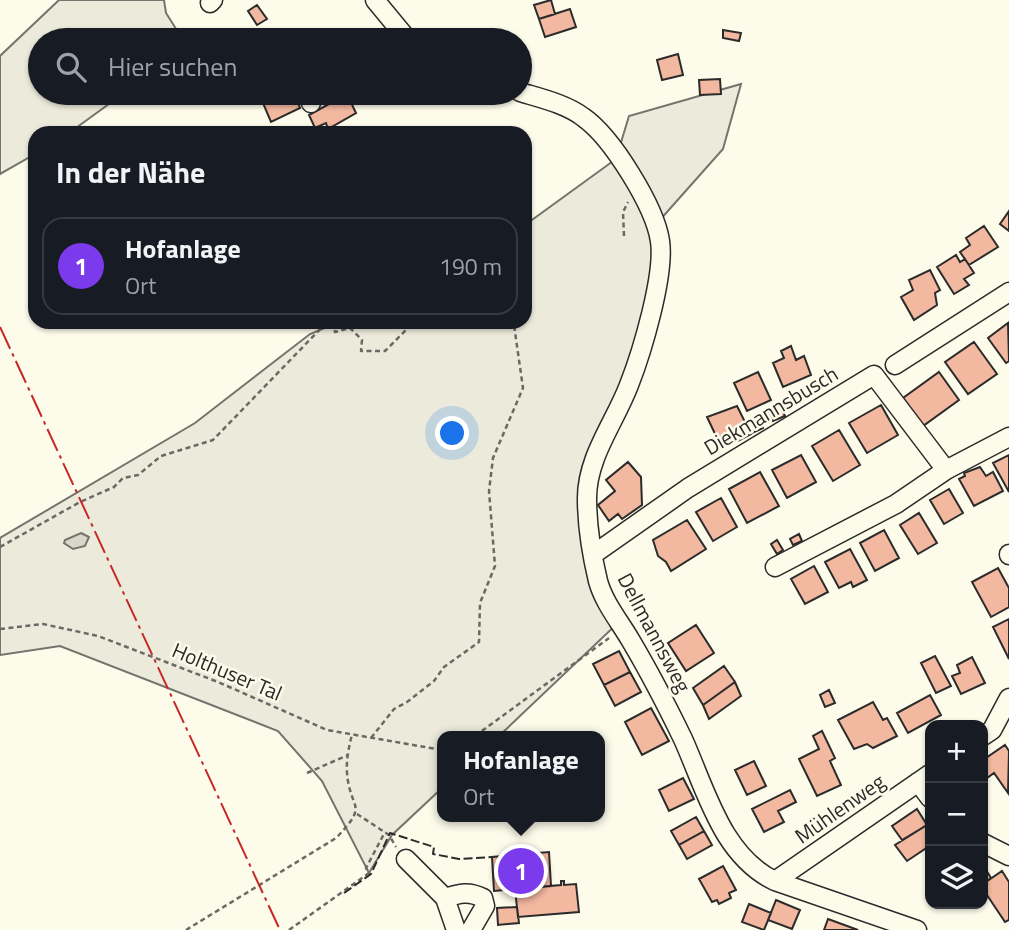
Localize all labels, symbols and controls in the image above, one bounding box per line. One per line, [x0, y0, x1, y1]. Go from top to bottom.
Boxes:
search box [28, 28, 532, 105]
text: Hier suchen [108, 47, 237, 86]
icon: search [52, 48, 90, 86]
text: In der Nähe [56, 149, 205, 195]
text: Hofanlage [125, 229, 241, 268]
text: 1 [75, 249, 87, 284]
text: 190 m [439, 249, 502, 284]
text: Ort [125, 268, 156, 303]
street label: Diekmannsbusch [697, 357, 844, 463]
your location [435, 416, 469, 450]
street label: Dellmannsweg [610, 567, 700, 698]
street label: Holthuser Tal [167, 634, 287, 709]
map controls [925, 720, 988, 909]
button: + [925, 720, 988, 783]
popup [437, 731, 605, 822]
text: Hofanlage [463, 740, 579, 779]
street label: Mühlenweg [788, 765, 891, 851]
text: Ort [463, 779, 494, 814]
button: − [925, 783, 988, 846]
pin: 1 [498, 845, 544, 897]
button: layers [925, 846, 988, 909]

